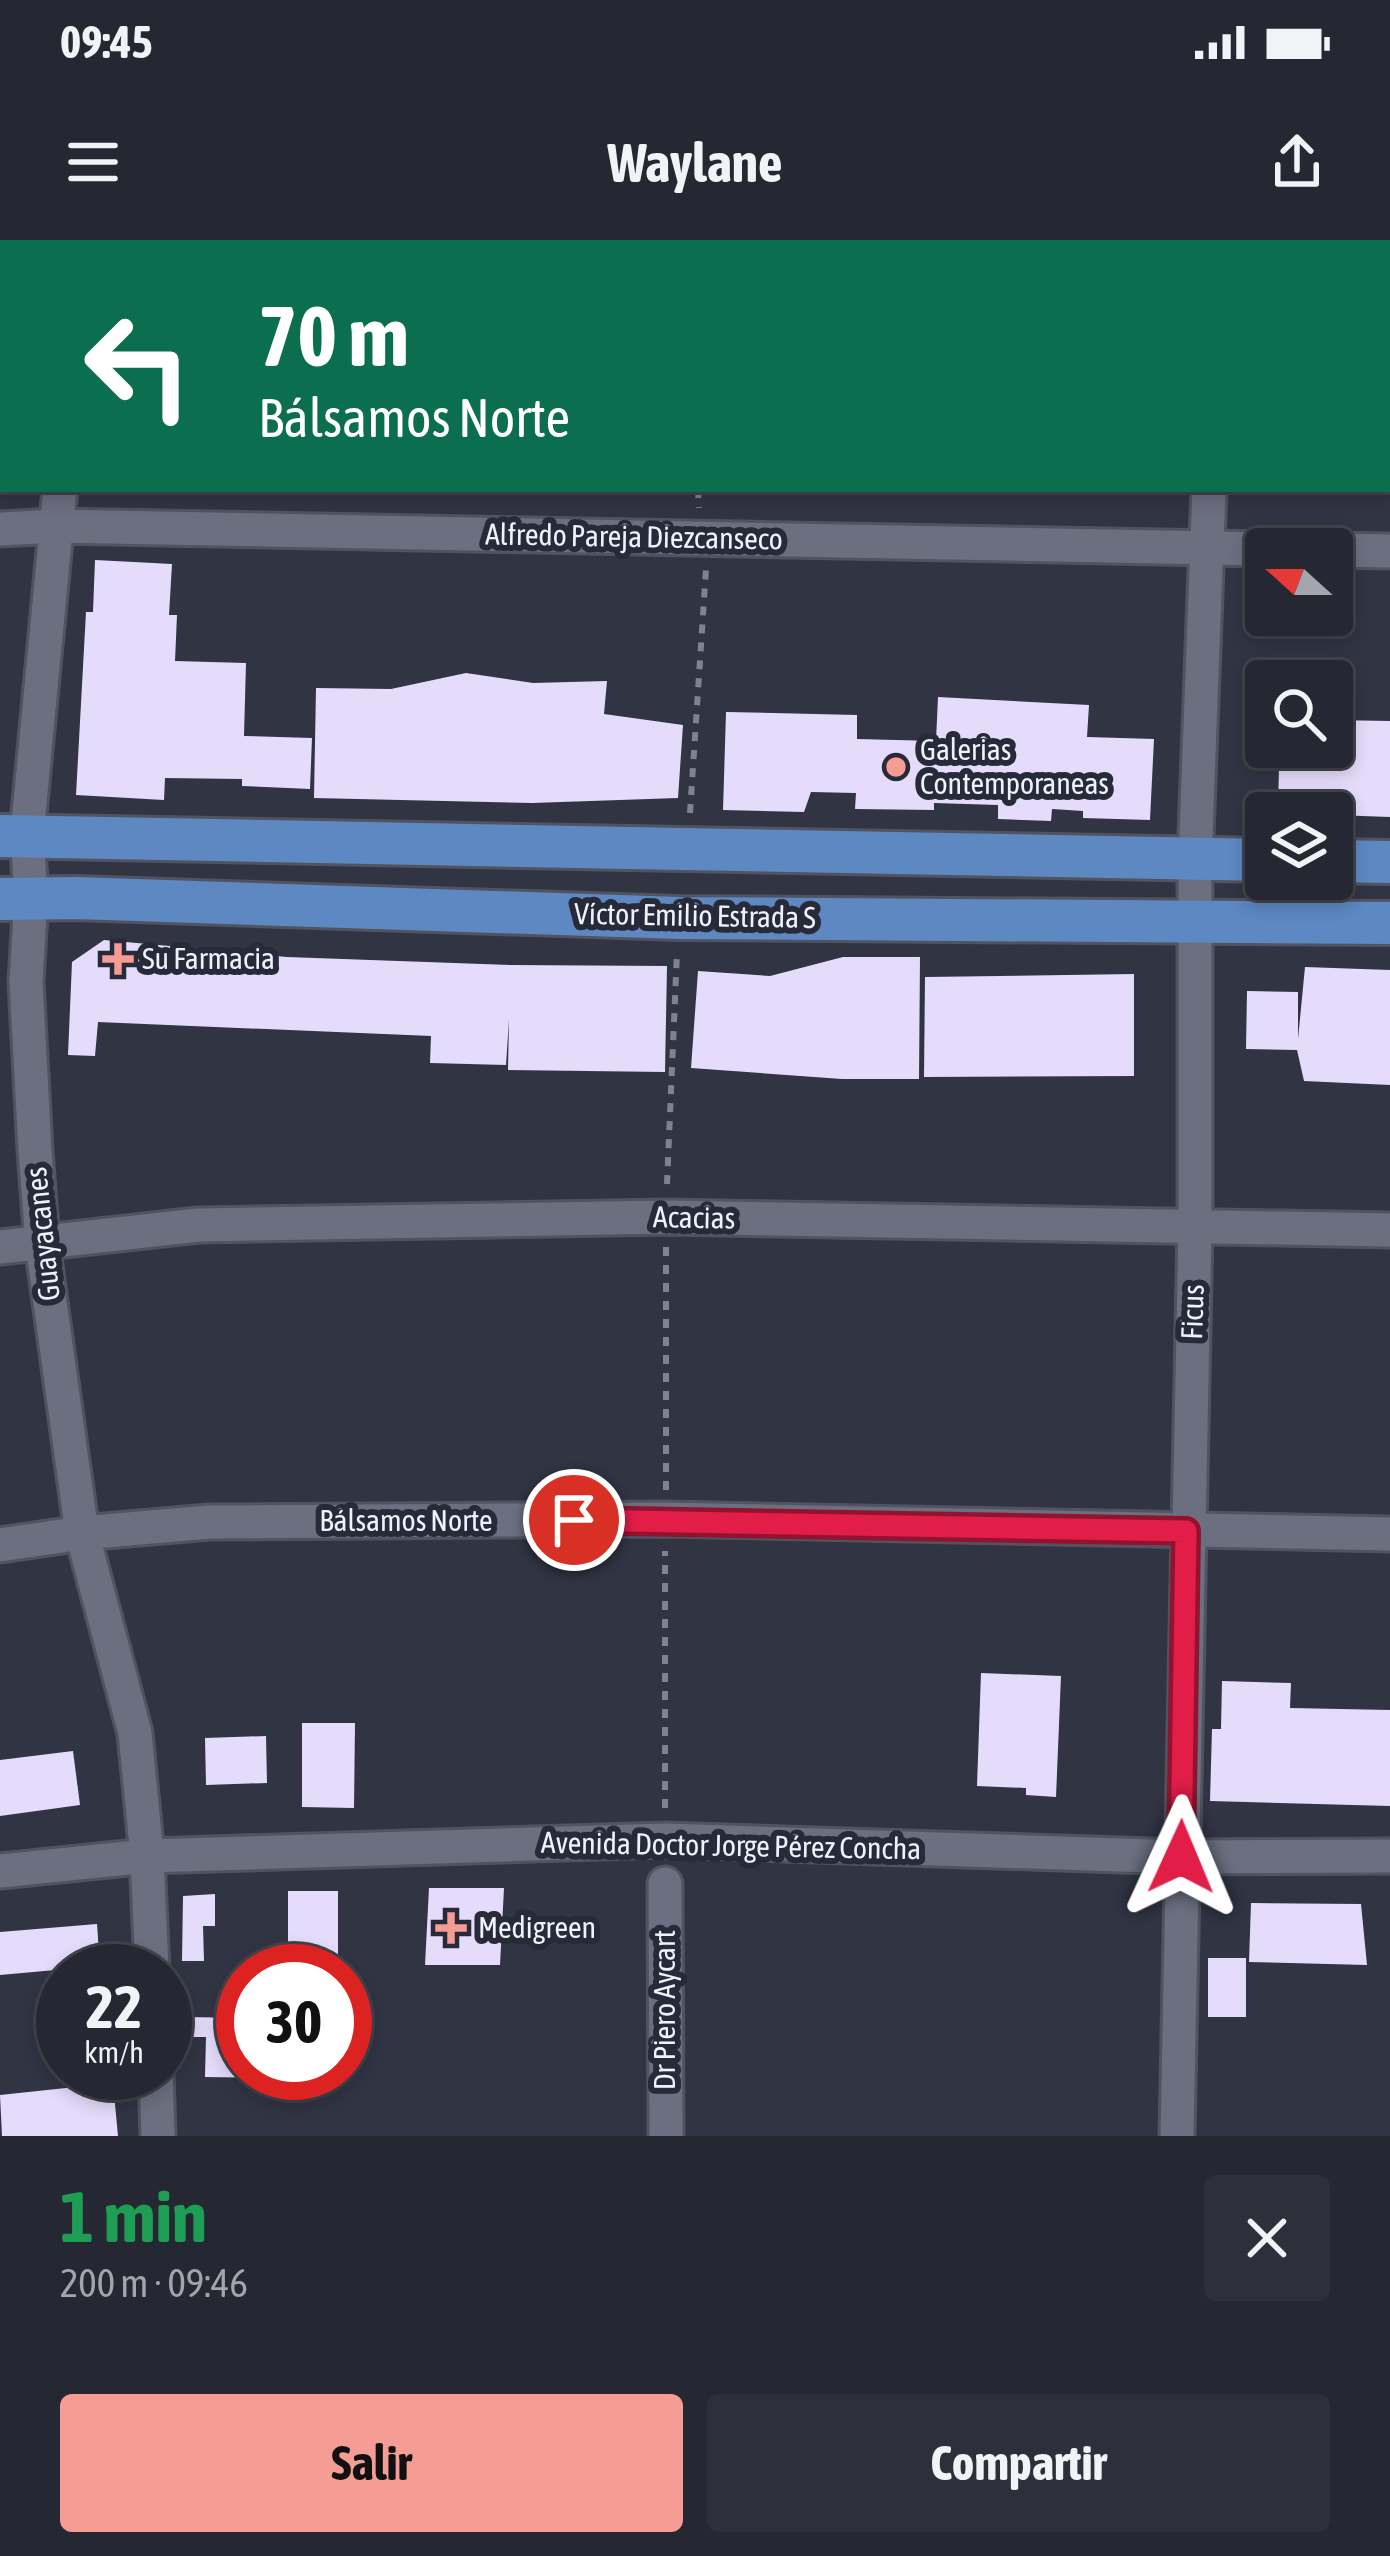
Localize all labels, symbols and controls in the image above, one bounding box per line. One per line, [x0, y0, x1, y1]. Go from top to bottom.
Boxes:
text: 09:45 [60, 16, 153, 68]
icon: menu [60, 129, 126, 195]
icon: share [1264, 129, 1330, 195]
text: Waylane [607, 132, 783, 193]
icon: left [60, 288, 216, 444]
text: 70 m [258, 288, 409, 384]
text: Bálsamos Norte [258, 387, 570, 448]
street label: Alfredo Pareja Diezcanseco [485, 516, 783, 556]
north arrow [1245, 528, 1353, 636]
map controls [1245, 528, 1353, 900]
button: search [1245, 660, 1353, 768]
place label: Galerias Contemporaneas [920, 732, 1109, 800]
marker: Galerias Contemporaneas [883, 754, 909, 780]
button: layers [1245, 792, 1353, 900]
street label: Víctor Emilio Estrada S [574, 896, 816, 934]
place label: Su Farmacia [142, 941, 275, 975]
marker: Su Farmacia [105, 946, 131, 972]
street label: Guayacanes [18, 1166, 66, 1303]
street label: Acacias [653, 1199, 735, 1235]
street label: Ficus [1174, 1284, 1210, 1340]
pin [523, 1469, 625, 1571]
icon: arrive [541, 1487, 607, 1553]
street label: Bálsamos Norte [319, 1503, 493, 1537]
position arrow [1118, 1794, 1244, 1920]
street label: Avenida Doctor Jorge Pérez Concha [541, 1825, 921, 1865]
place label: Medigreen [478, 1910, 596, 1944]
marker: Medigreen [435, 1912, 467, 1944]
street label: Dr Piero Aycart [647, 1930, 681, 2090]
speed limit sign: 30 [216, 1944, 372, 2100]
text: 22 [86, 1972, 142, 2041]
text: km/h [84, 2035, 144, 2069]
text: 1 min [60, 2175, 207, 2257]
button: close [1204, 2175, 1330, 2301]
text: 200 m · 09:46 [60, 2261, 248, 2305]
button: Salir [60, 2394, 683, 2532]
button: Compartir [707, 2394, 1330, 2532]

